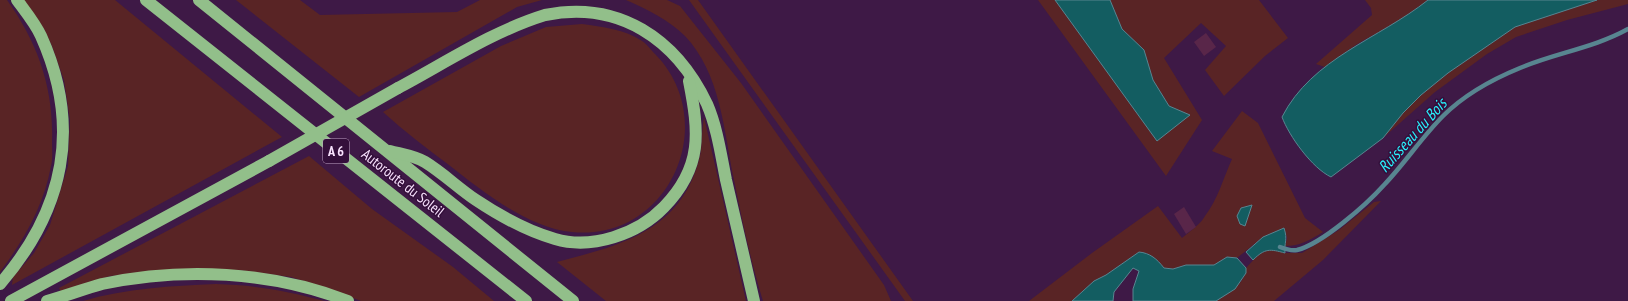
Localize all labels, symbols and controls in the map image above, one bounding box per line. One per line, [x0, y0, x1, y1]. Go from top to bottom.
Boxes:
water label: Ruisseau du Bois [1374, 93, 1452, 176]
road number: A 6 [323, 139, 349, 163]
street label: Autoroute du Soleil [358, 144, 449, 221]

